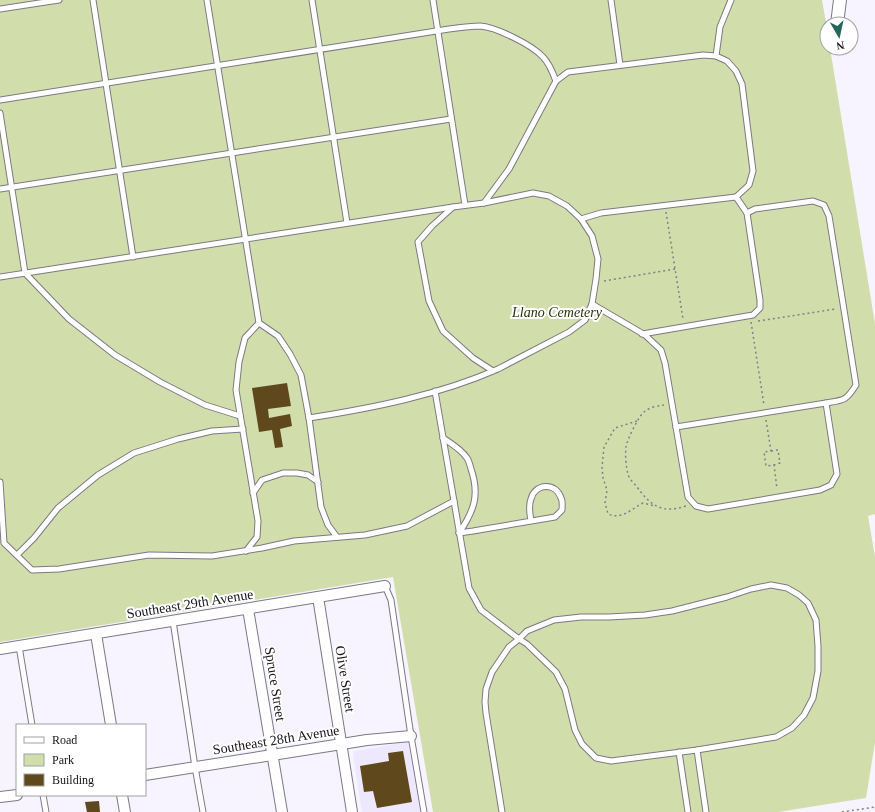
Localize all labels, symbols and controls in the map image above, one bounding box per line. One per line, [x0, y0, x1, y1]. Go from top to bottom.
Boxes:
north arrow [819, 16, 859, 56]
text: N [836, 39, 845, 52]
park label: Llano Cemetery [511, 305, 603, 320]
street label: Southeast 29th Avenue [126, 587, 254, 621]
street label: Olive Street [332, 645, 358, 713]
street label: Spruce Street [262, 646, 288, 722]
street label: Southeast 28th Avenue [212, 723, 340, 757]
legend [16, 724, 146, 796]
text: Road [52, 733, 77, 747]
text: Park [52, 753, 74, 767]
text: Building [52, 773, 94, 787]

